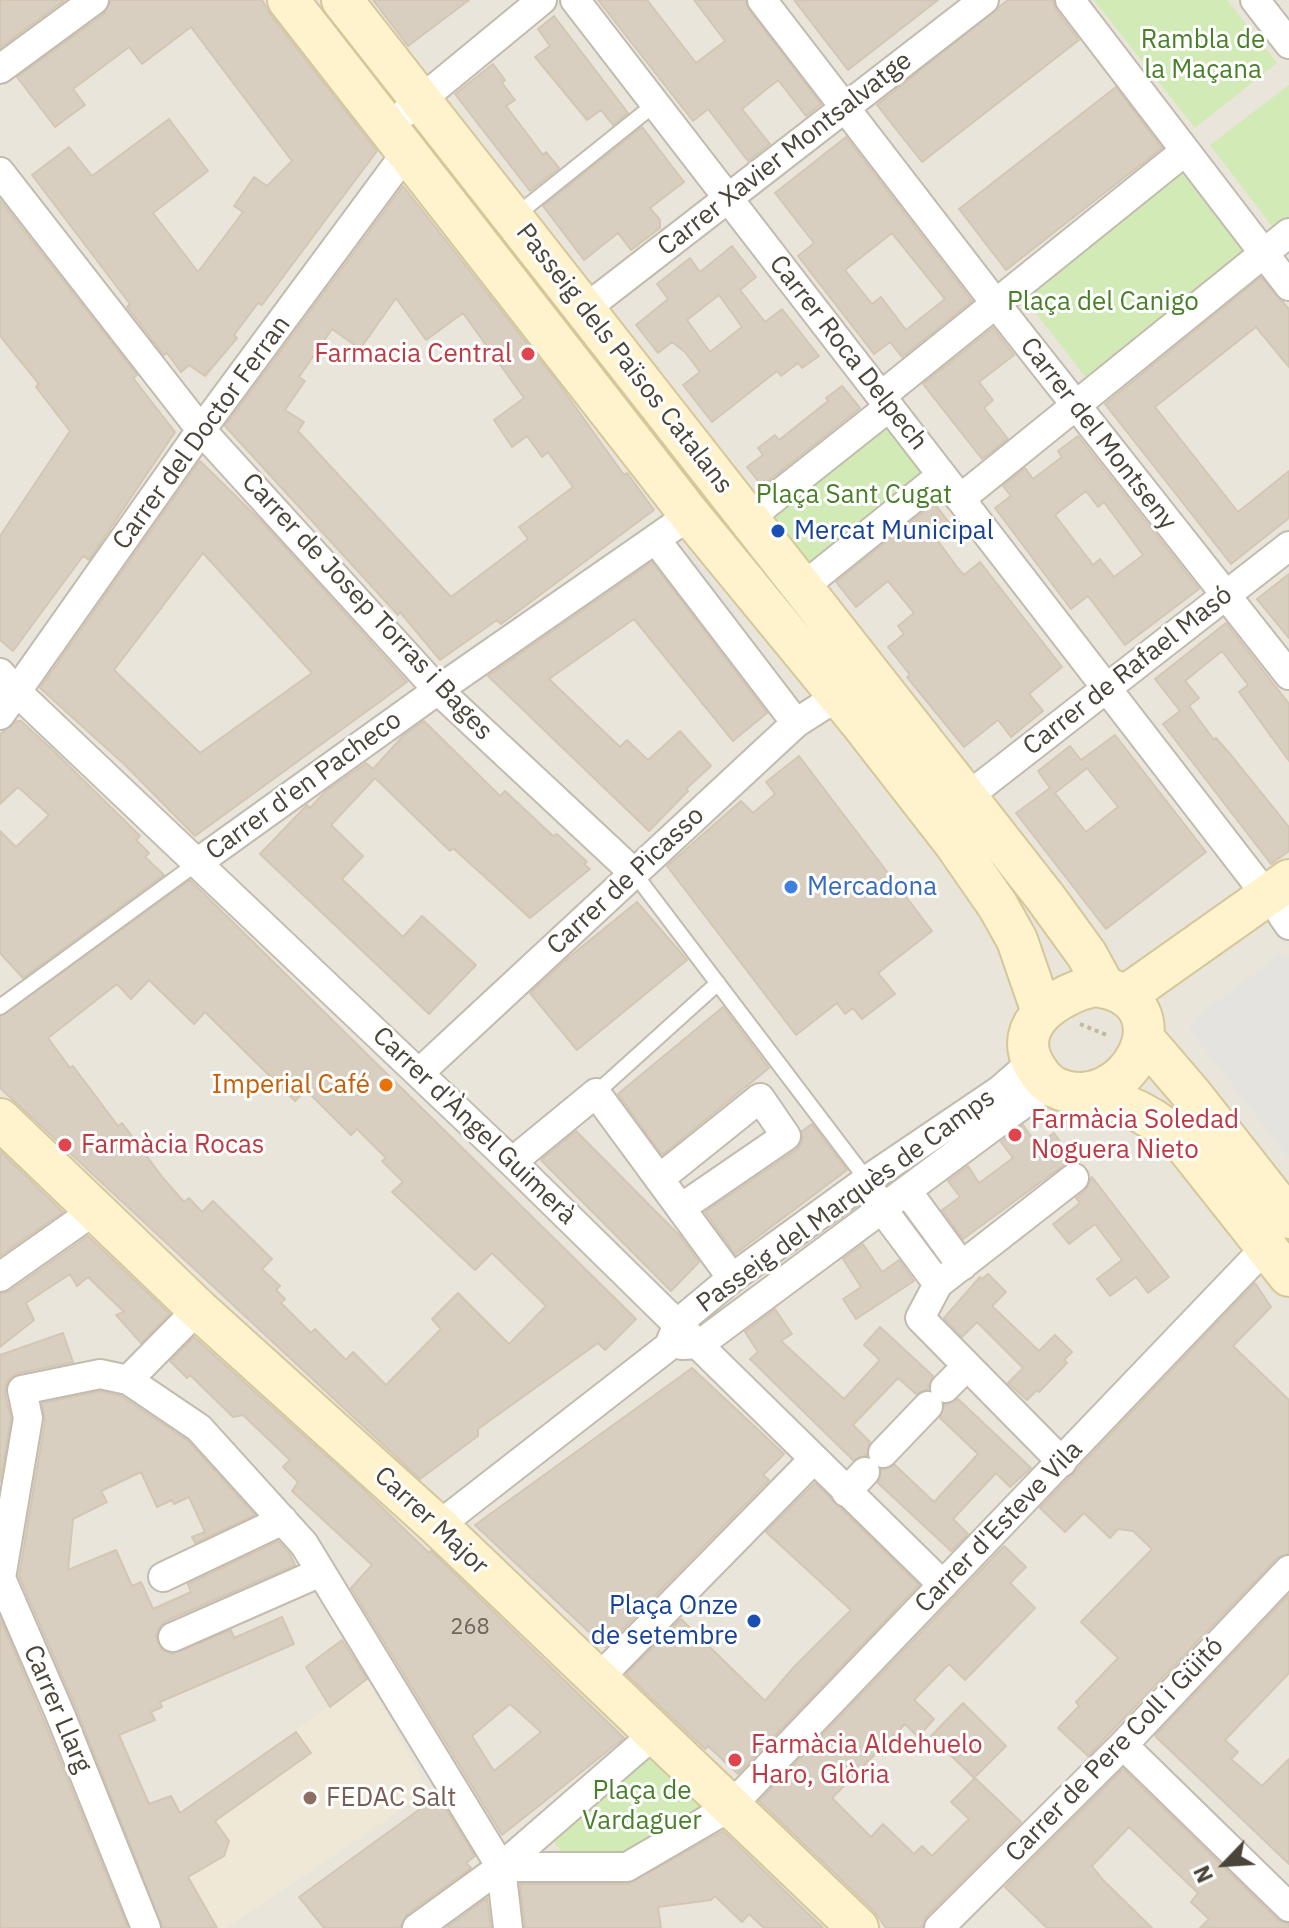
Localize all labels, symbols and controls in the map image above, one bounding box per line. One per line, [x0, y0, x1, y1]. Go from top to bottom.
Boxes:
park label: Rambla de la Maçana [1141, 24, 1265, 86]
street label: Carrer Xavier Montsalvatge [652, 45, 918, 263]
street label: Passeig dels Països Catalans [509, 218, 739, 500]
street label: Carrer Roca Delpech [762, 249, 934, 457]
park label: Plaça del Canigo [1007, 286, 1199, 318]
street label: Carrer del Doctor Ferran [107, 310, 297, 556]
street label: Carrer del Montseny [1013, 332, 1183, 536]
place label: Farmacia Central [314, 338, 512, 370]
marker: Farmacia Central [519, 345, 537, 363]
street label: Carrer de Josep Torras i Bages [235, 467, 499, 747]
park label: Plaça Sant Cugat [756, 479, 952, 511]
place label: Mercat Municipal [794, 515, 994, 547]
marker: Mercat Municipal [769, 522, 787, 540]
street label: Carrer de Rafael Masó [1017, 580, 1239, 762]
street label: Carrer d'en Pacheco [200, 705, 408, 867]
street label: Carrer de Picasso [541, 800, 711, 962]
place label: Mercadona [807, 871, 937, 903]
marker: Mercadona [782, 878, 800, 896]
street label: Carrer d'Àngel Guimerà [366, 1021, 582, 1231]
place label: Imperial Café [212, 1069, 370, 1101]
marker: Imperial Café [377, 1076, 395, 1094]
street label: Passeig del Marquès de Camps [691, 1082, 1001, 1320]
place label: Farmàcia Soledad Noguera Nieto [1031, 1104, 1239, 1166]
marker: Farmàcia Soledad Noguera Nieto [1006, 1126, 1024, 1144]
place label: Farmàcia Rocas [81, 1129, 265, 1161]
marker: Farmàcia Rocas [56, 1136, 74, 1154]
street label: Carrer d'Esteve Vila [909, 1434, 1089, 1620]
street label: Carrer Major [368, 1460, 494, 1582]
place label: Plaça Onze de setembre [591, 1590, 738, 1652]
marker: Plaça Onze de setembre [745, 1612, 763, 1630]
house number: 268 [450, 1615, 490, 1641]
street label: Carrer de Pere Coll i Güitó [1000, 1631, 1230, 1869]
street label: Carrer Llarg [16, 1640, 98, 1778]
place label: Farmàcia Aldehuelo Haro, Glòria [751, 1729, 983, 1790]
marker: Farmàcia Aldehuelo Haro, Glòria [726, 1751, 744, 1769]
park label: Plaça de Vardaguer [582, 1775, 702, 1836]
place label: FEDAC Salt [326, 1782, 456, 1814]
marker: FEDAC Salt [301, 1789, 319, 1807]
north arrow [1185, 1824, 1265, 1904]
text: N [1186, 1861, 1219, 1888]

